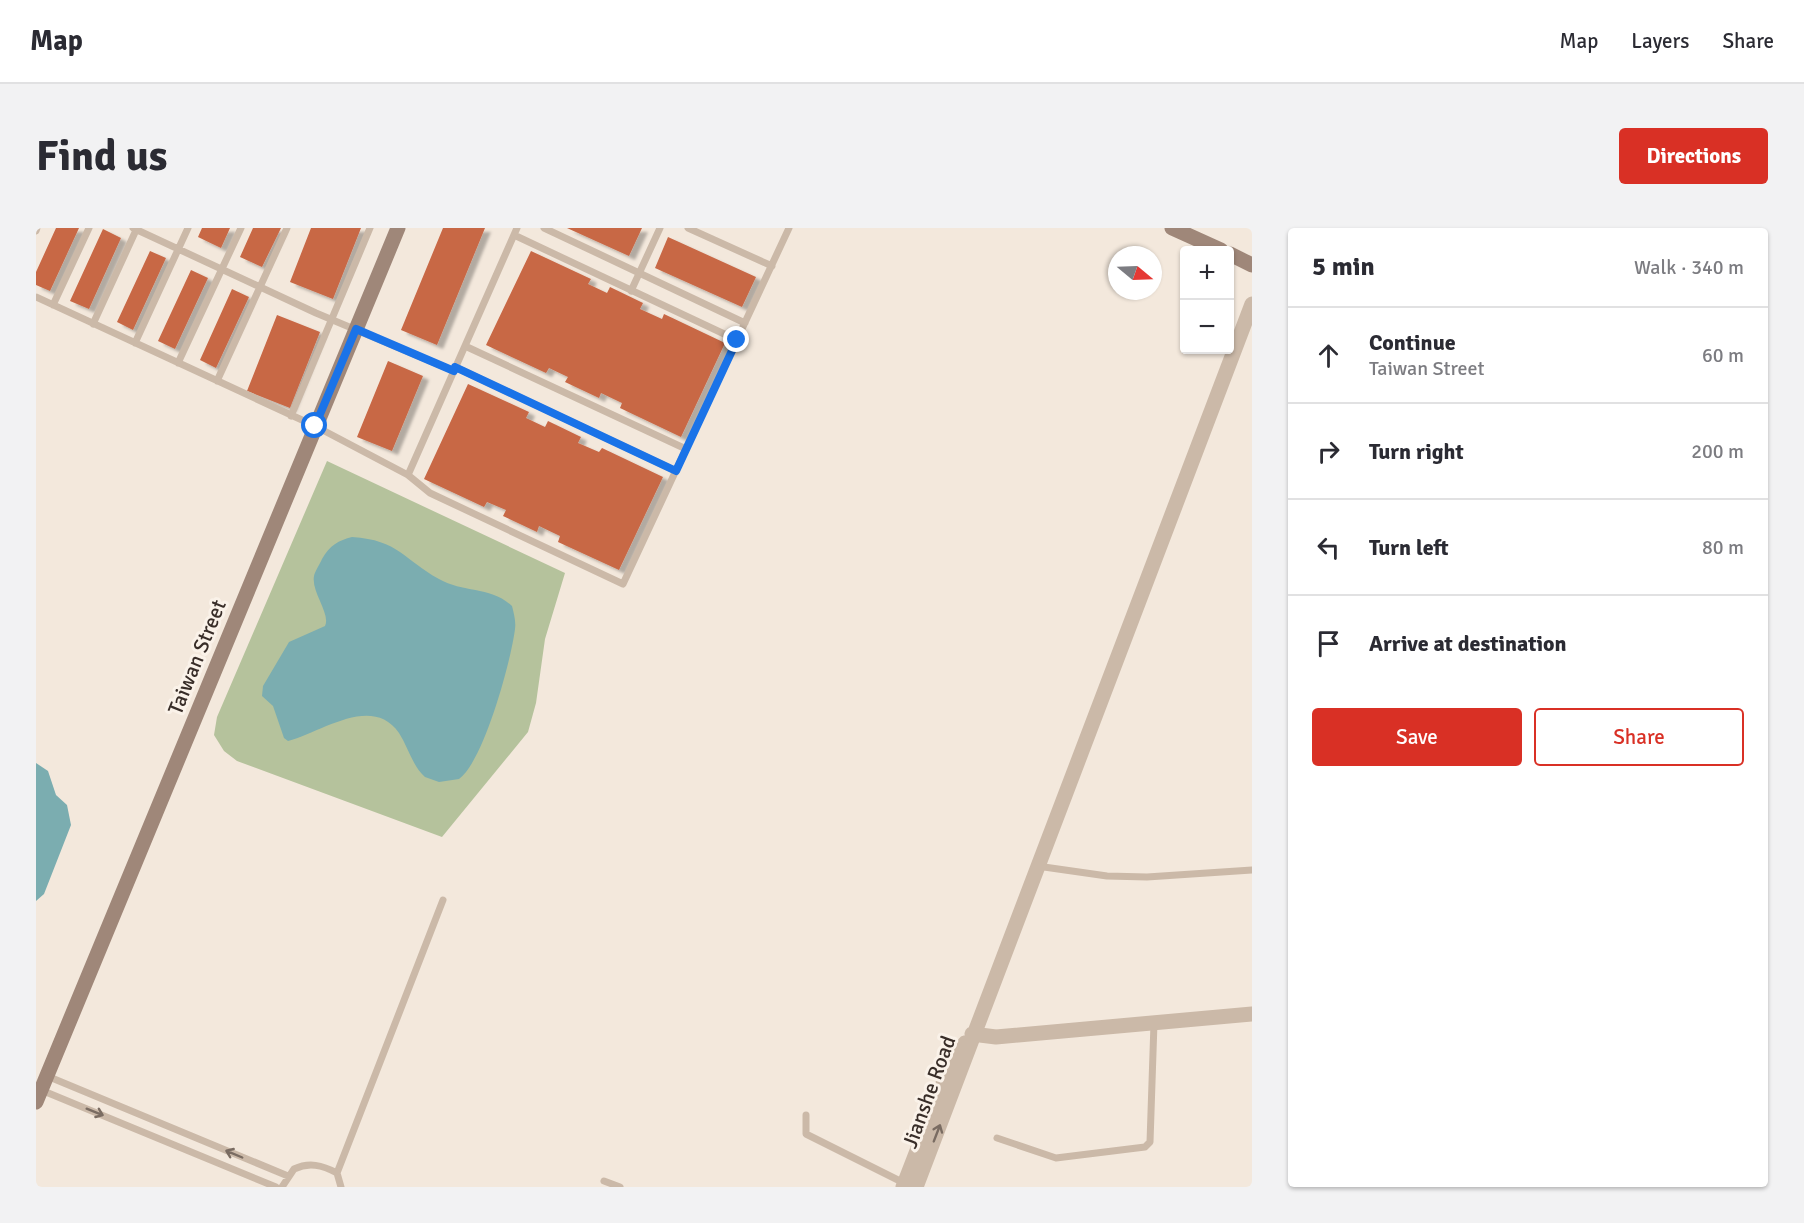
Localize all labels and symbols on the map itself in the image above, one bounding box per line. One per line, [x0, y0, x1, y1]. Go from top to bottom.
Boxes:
north arrow [1108, 246, 1162, 300]
route end [723, 326, 749, 352]
route start [301, 412, 327, 438]
street label: Taiwan Street [162, 596, 232, 718]
street label: Jianshe Road [897, 1032, 961, 1152]
one-way arrow [85, 1107, 104, 1118]
one-way arrow [932, 1124, 943, 1142]
one-way arrow [225, 1148, 243, 1159]

